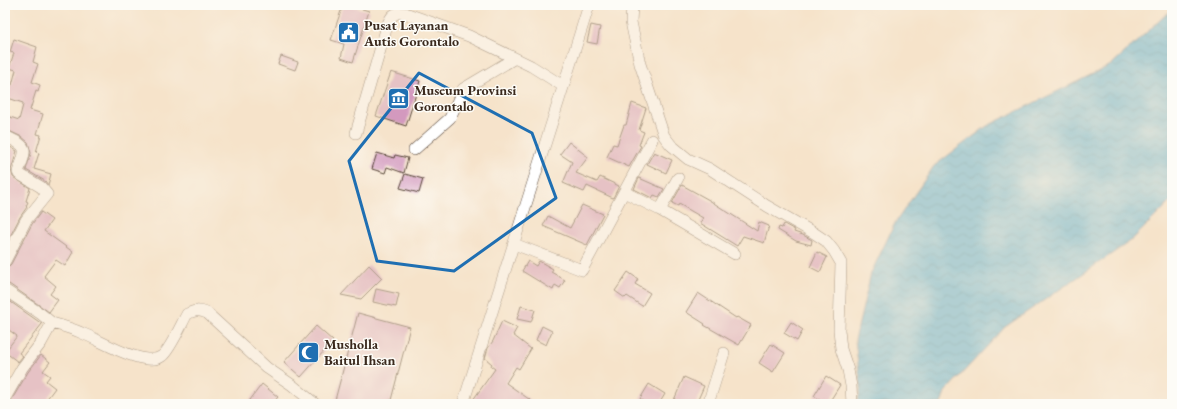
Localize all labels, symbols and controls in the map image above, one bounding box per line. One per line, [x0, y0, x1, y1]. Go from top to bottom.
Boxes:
place label: Pusat Layanan Autis Gorontalo [363, 16, 459, 50]
public building icon: Pusat Layanan Autis Gorontalo [335, 20, 361, 46]
place label: Museum Provinsi Gorontalo [414, 81, 516, 115]
museum icon: Museum Provinsi Gorontalo [385, 85, 411, 111]
place label: Musholla Baitul Ihsan [324, 335, 395, 369]
mosque icon: Musholla Baitul Ihsan [295, 339, 321, 365]

